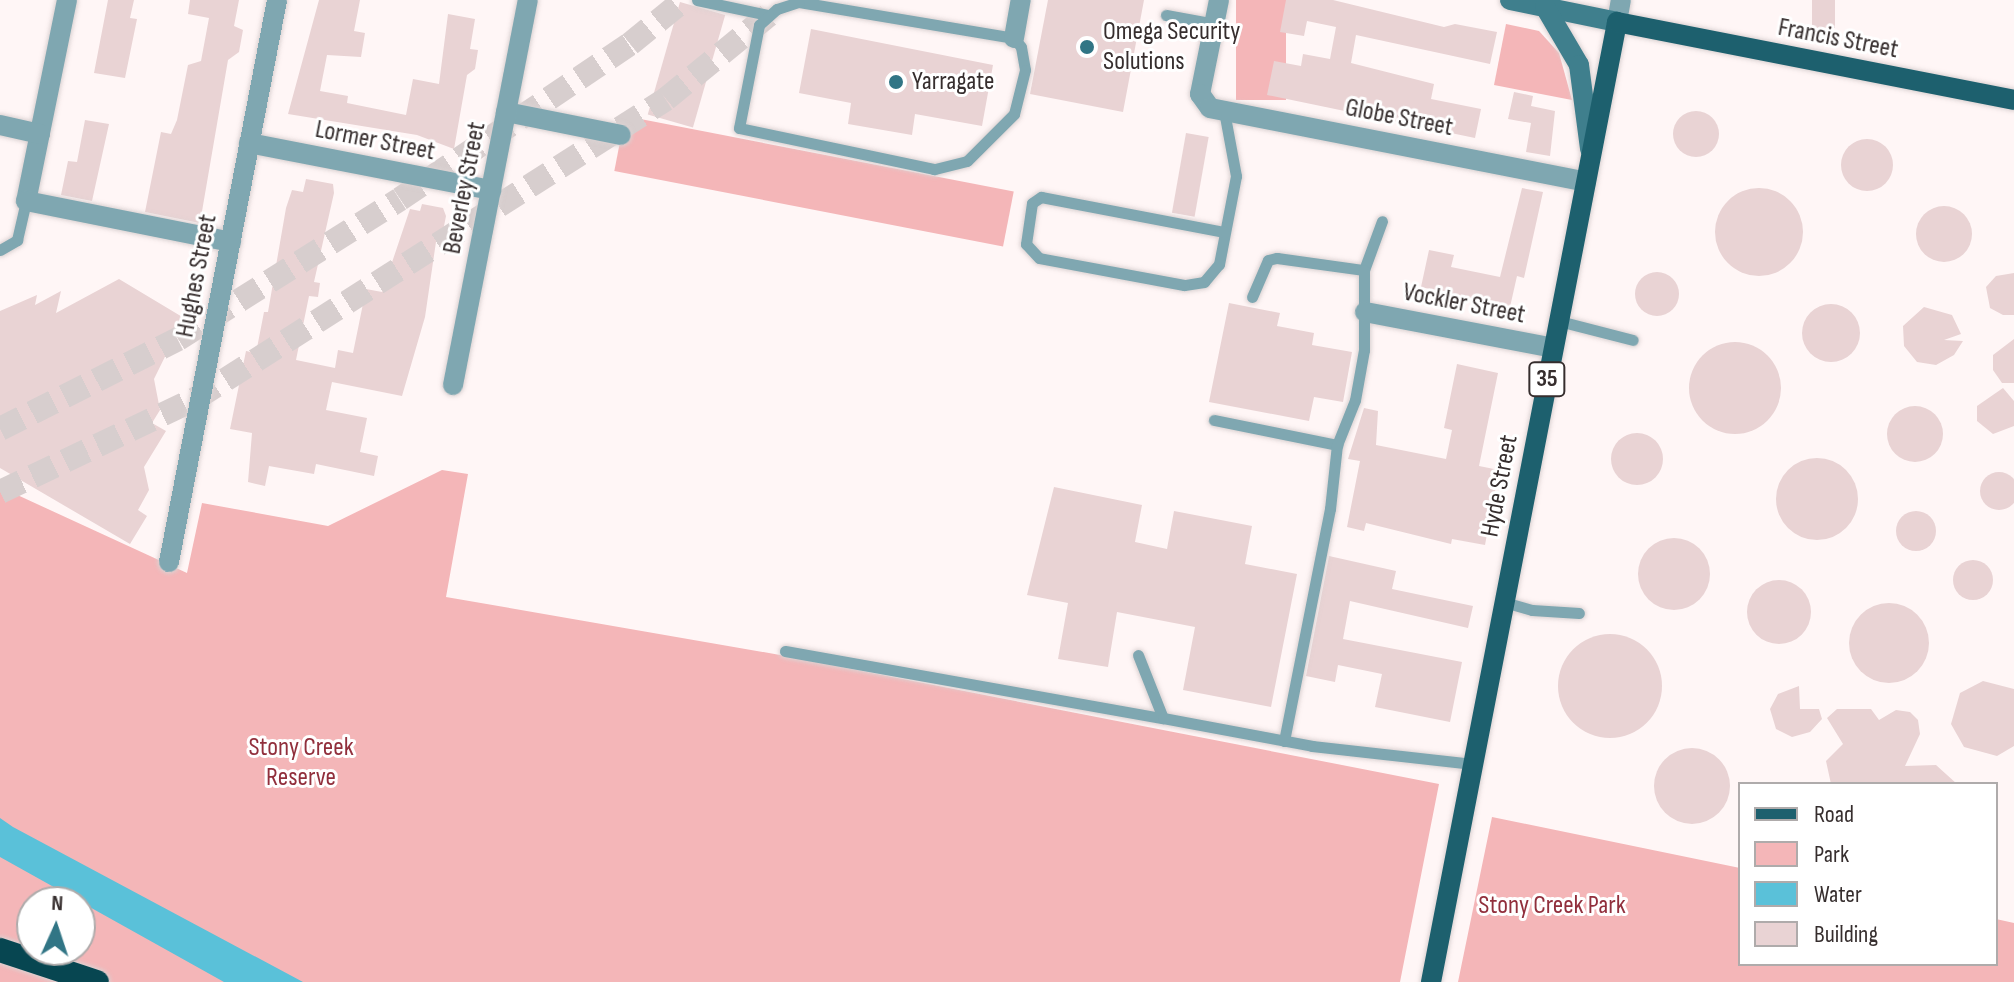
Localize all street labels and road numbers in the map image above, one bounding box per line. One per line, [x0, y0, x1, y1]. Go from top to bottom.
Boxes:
street label: Francis Street [1775, 12, 1901, 66]
street label: Globe Street [1343, 92, 1455, 144]
street label: Lormer Street [313, 114, 437, 168]
street label: Beverley Street [437, 119, 493, 257]
street label: Hughes Street [170, 212, 224, 340]
street label: Vockler Street [1400, 277, 1528, 331]
road number: 35 [1527, 359, 1567, 399]
street label: Hyde Street [1475, 432, 1525, 540]

